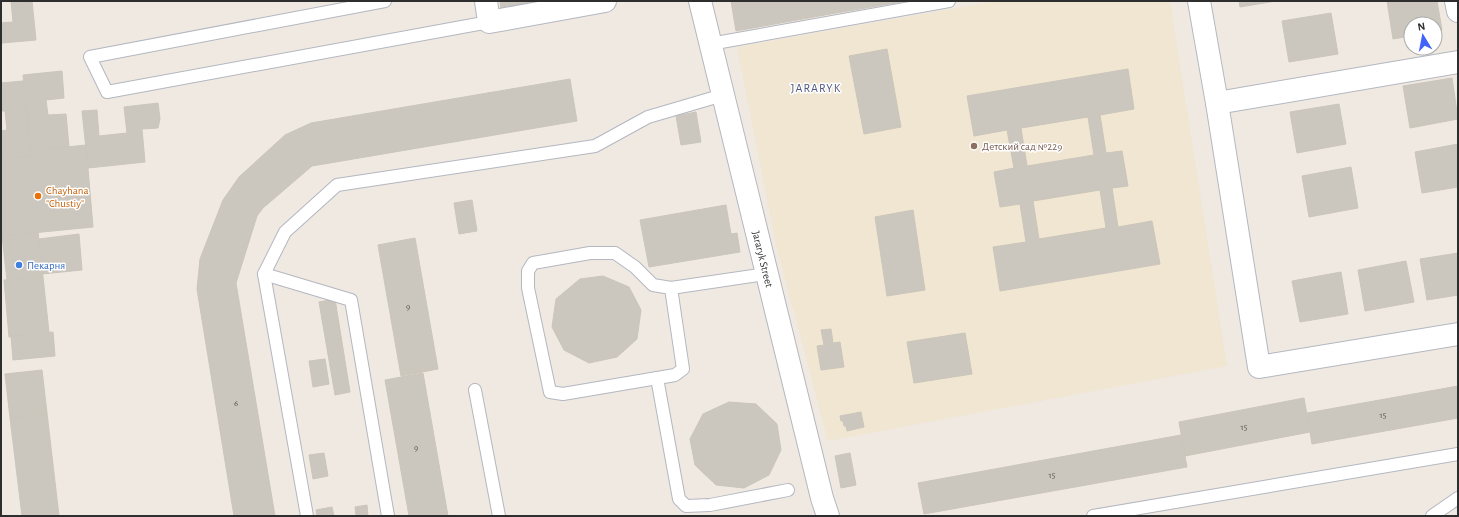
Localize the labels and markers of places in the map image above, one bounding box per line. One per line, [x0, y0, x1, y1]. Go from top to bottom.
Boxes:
marker: Детский сад №229 [969, 141, 979, 151]
place label: Детский сад №229 [982, 141, 1062, 152]
place label: Chayhana "Chustiy" [46, 185, 89, 209]
marker: Chayhana "Chustiy" [33, 191, 43, 201]
marker: Пекарня [14, 260, 24, 270]
place label: Пекарня [27, 260, 65, 271]

